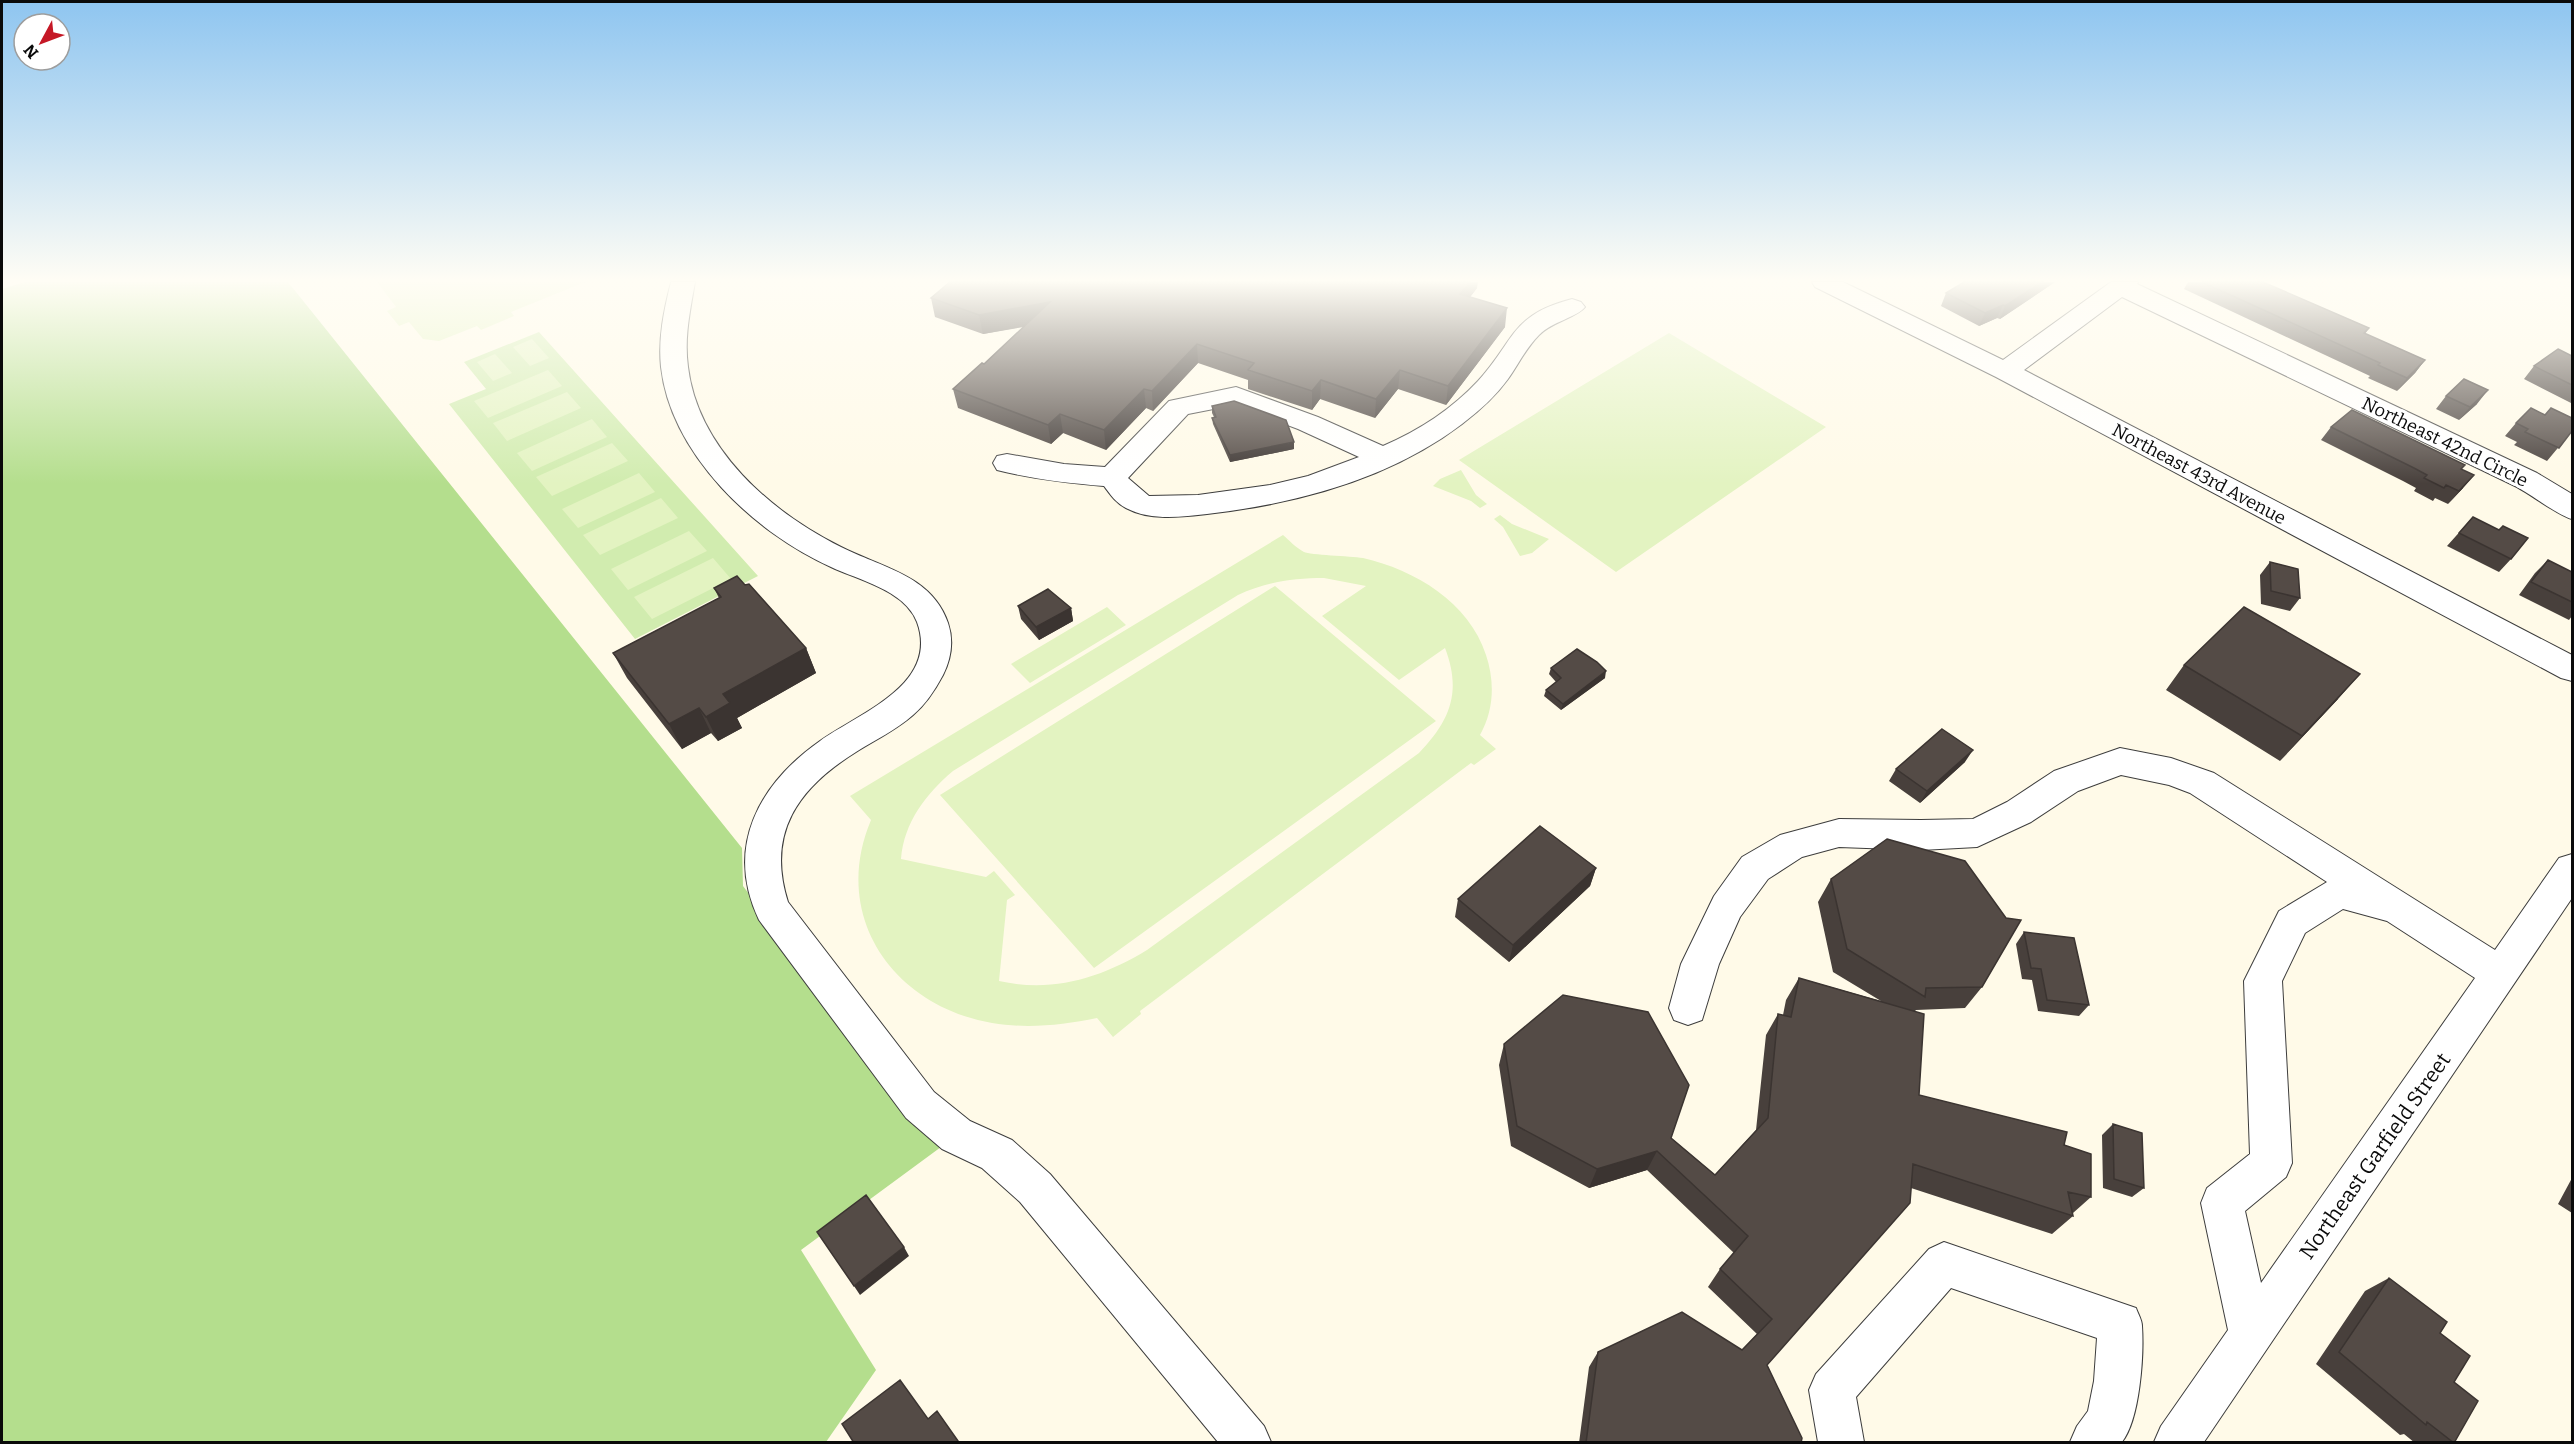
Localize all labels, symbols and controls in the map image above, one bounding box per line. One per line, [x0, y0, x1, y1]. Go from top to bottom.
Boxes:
north arrow [12, 12, 72, 72]
text: N [20, 41, 42, 62]
street label: Northeast 42nd Circle [2358, 392, 2532, 492]
street label: Northeast 43rd Avenue [2108, 419, 2290, 529]
street label: Northeast Garfield Street [2294, 1048, 2456, 1264]

